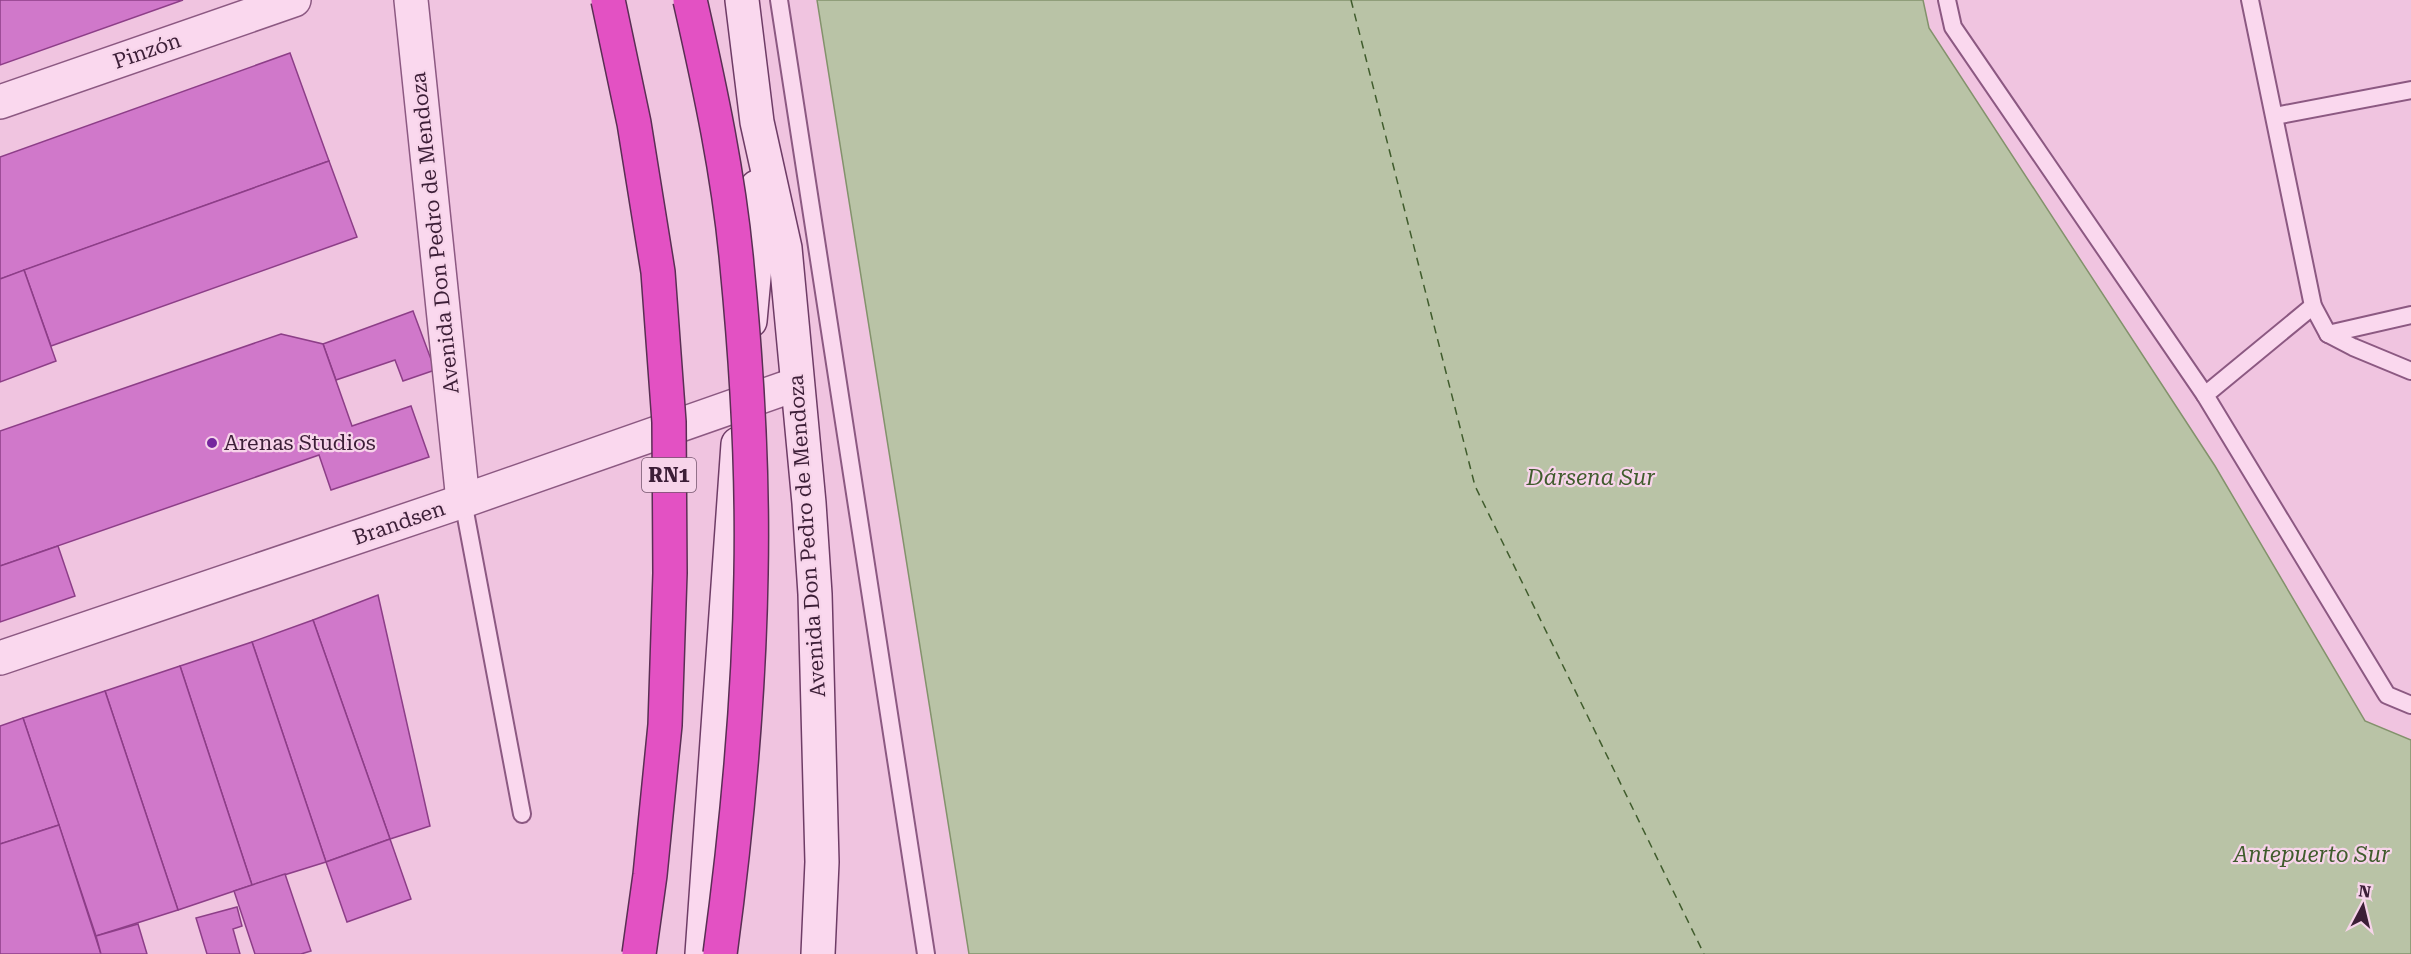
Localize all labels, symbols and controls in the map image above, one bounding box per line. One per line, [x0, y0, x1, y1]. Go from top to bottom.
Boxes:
street label: Pinzón [110, 28, 184, 74]
street label: Avenida Don Pedro de Mendoza [406, 70, 464, 395]
street label: Avenida Don Pedro de Mendoza [784, 373, 830, 698]
place label: Arenas Studios [224, 431, 376, 455]
marker: Arenas Studios [205, 436, 219, 450]
road number: RN1 [642, 458, 696, 492]
water label: Dársena Sur [1525, 465, 1656, 490]
street label: Brandsen [350, 496, 449, 550]
water label: Antepuerto Sur [2232, 842, 2390, 867]
north arrow [2333, 876, 2393, 936]
text: N [2357, 881, 2372, 902]

